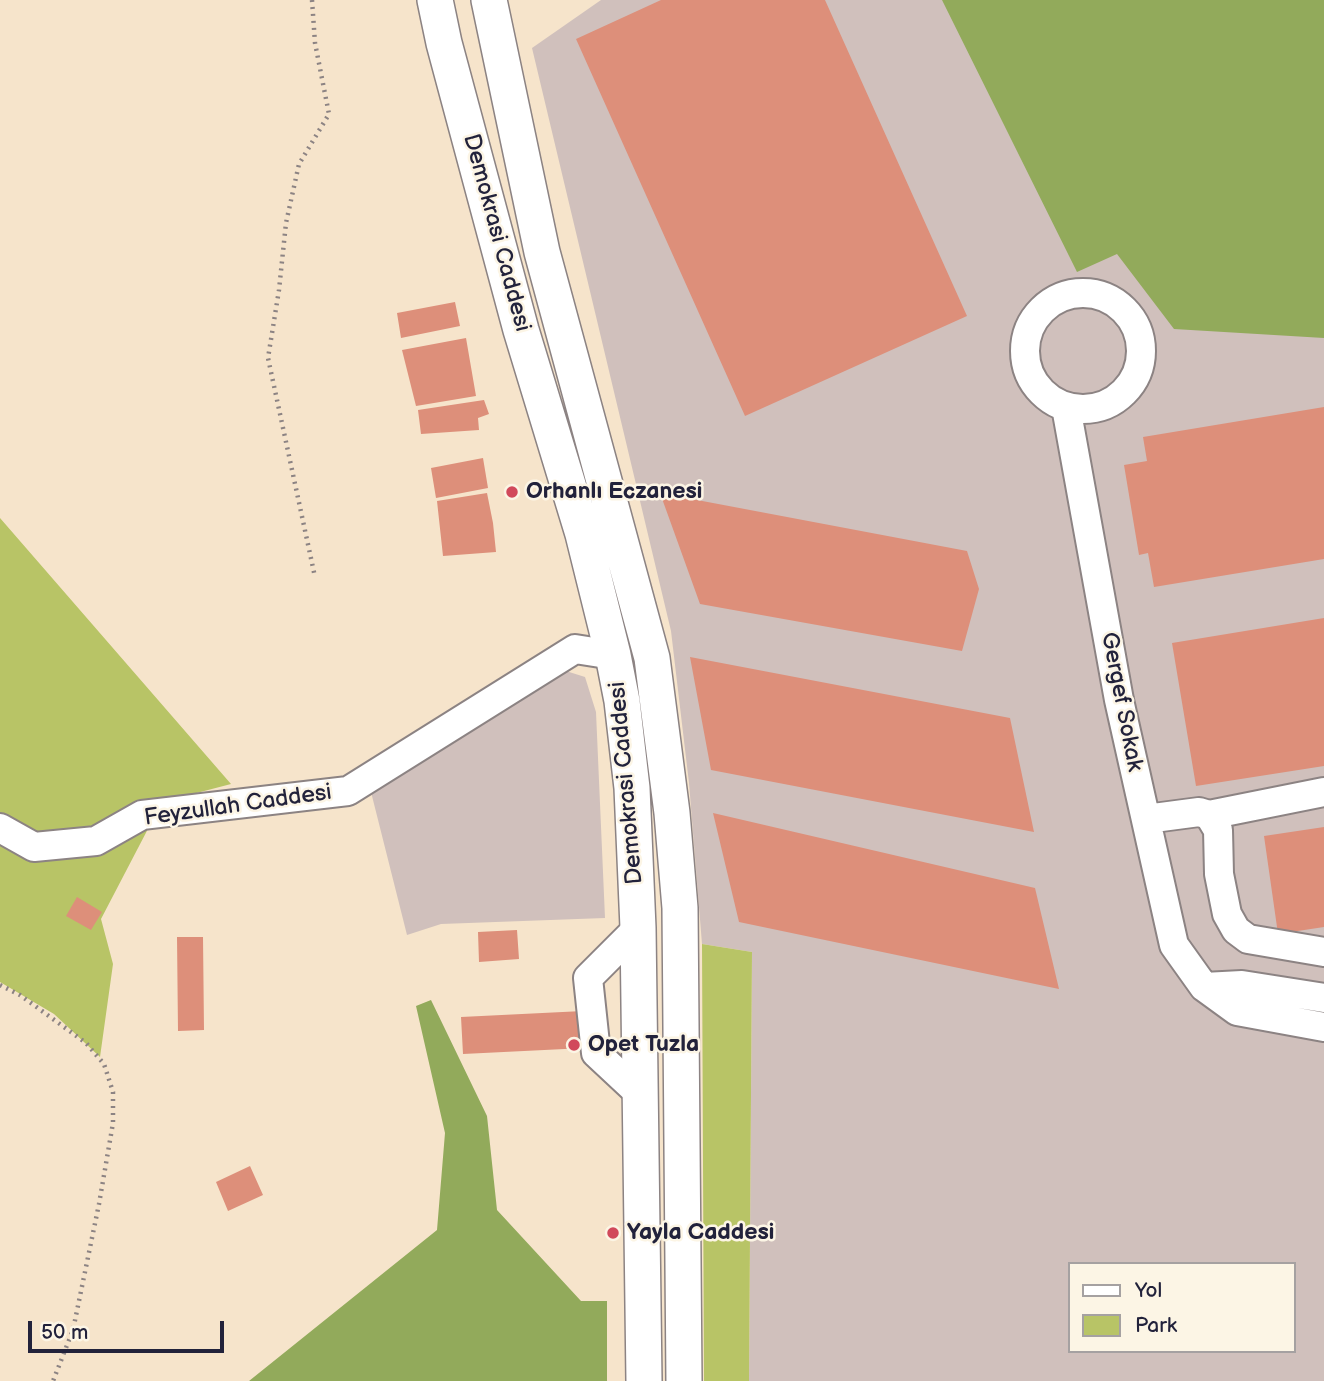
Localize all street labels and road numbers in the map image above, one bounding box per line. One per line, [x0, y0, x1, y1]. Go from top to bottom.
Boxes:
street label: Demokrasi Caddesi [456, 131, 536, 335]
street label: Gergef Sokak [1094, 630, 1148, 774]
street label: Demokrasi Caddesi [604, 680, 650, 886]
street label: Feyzullah Caddesi [143, 779, 333, 833]

